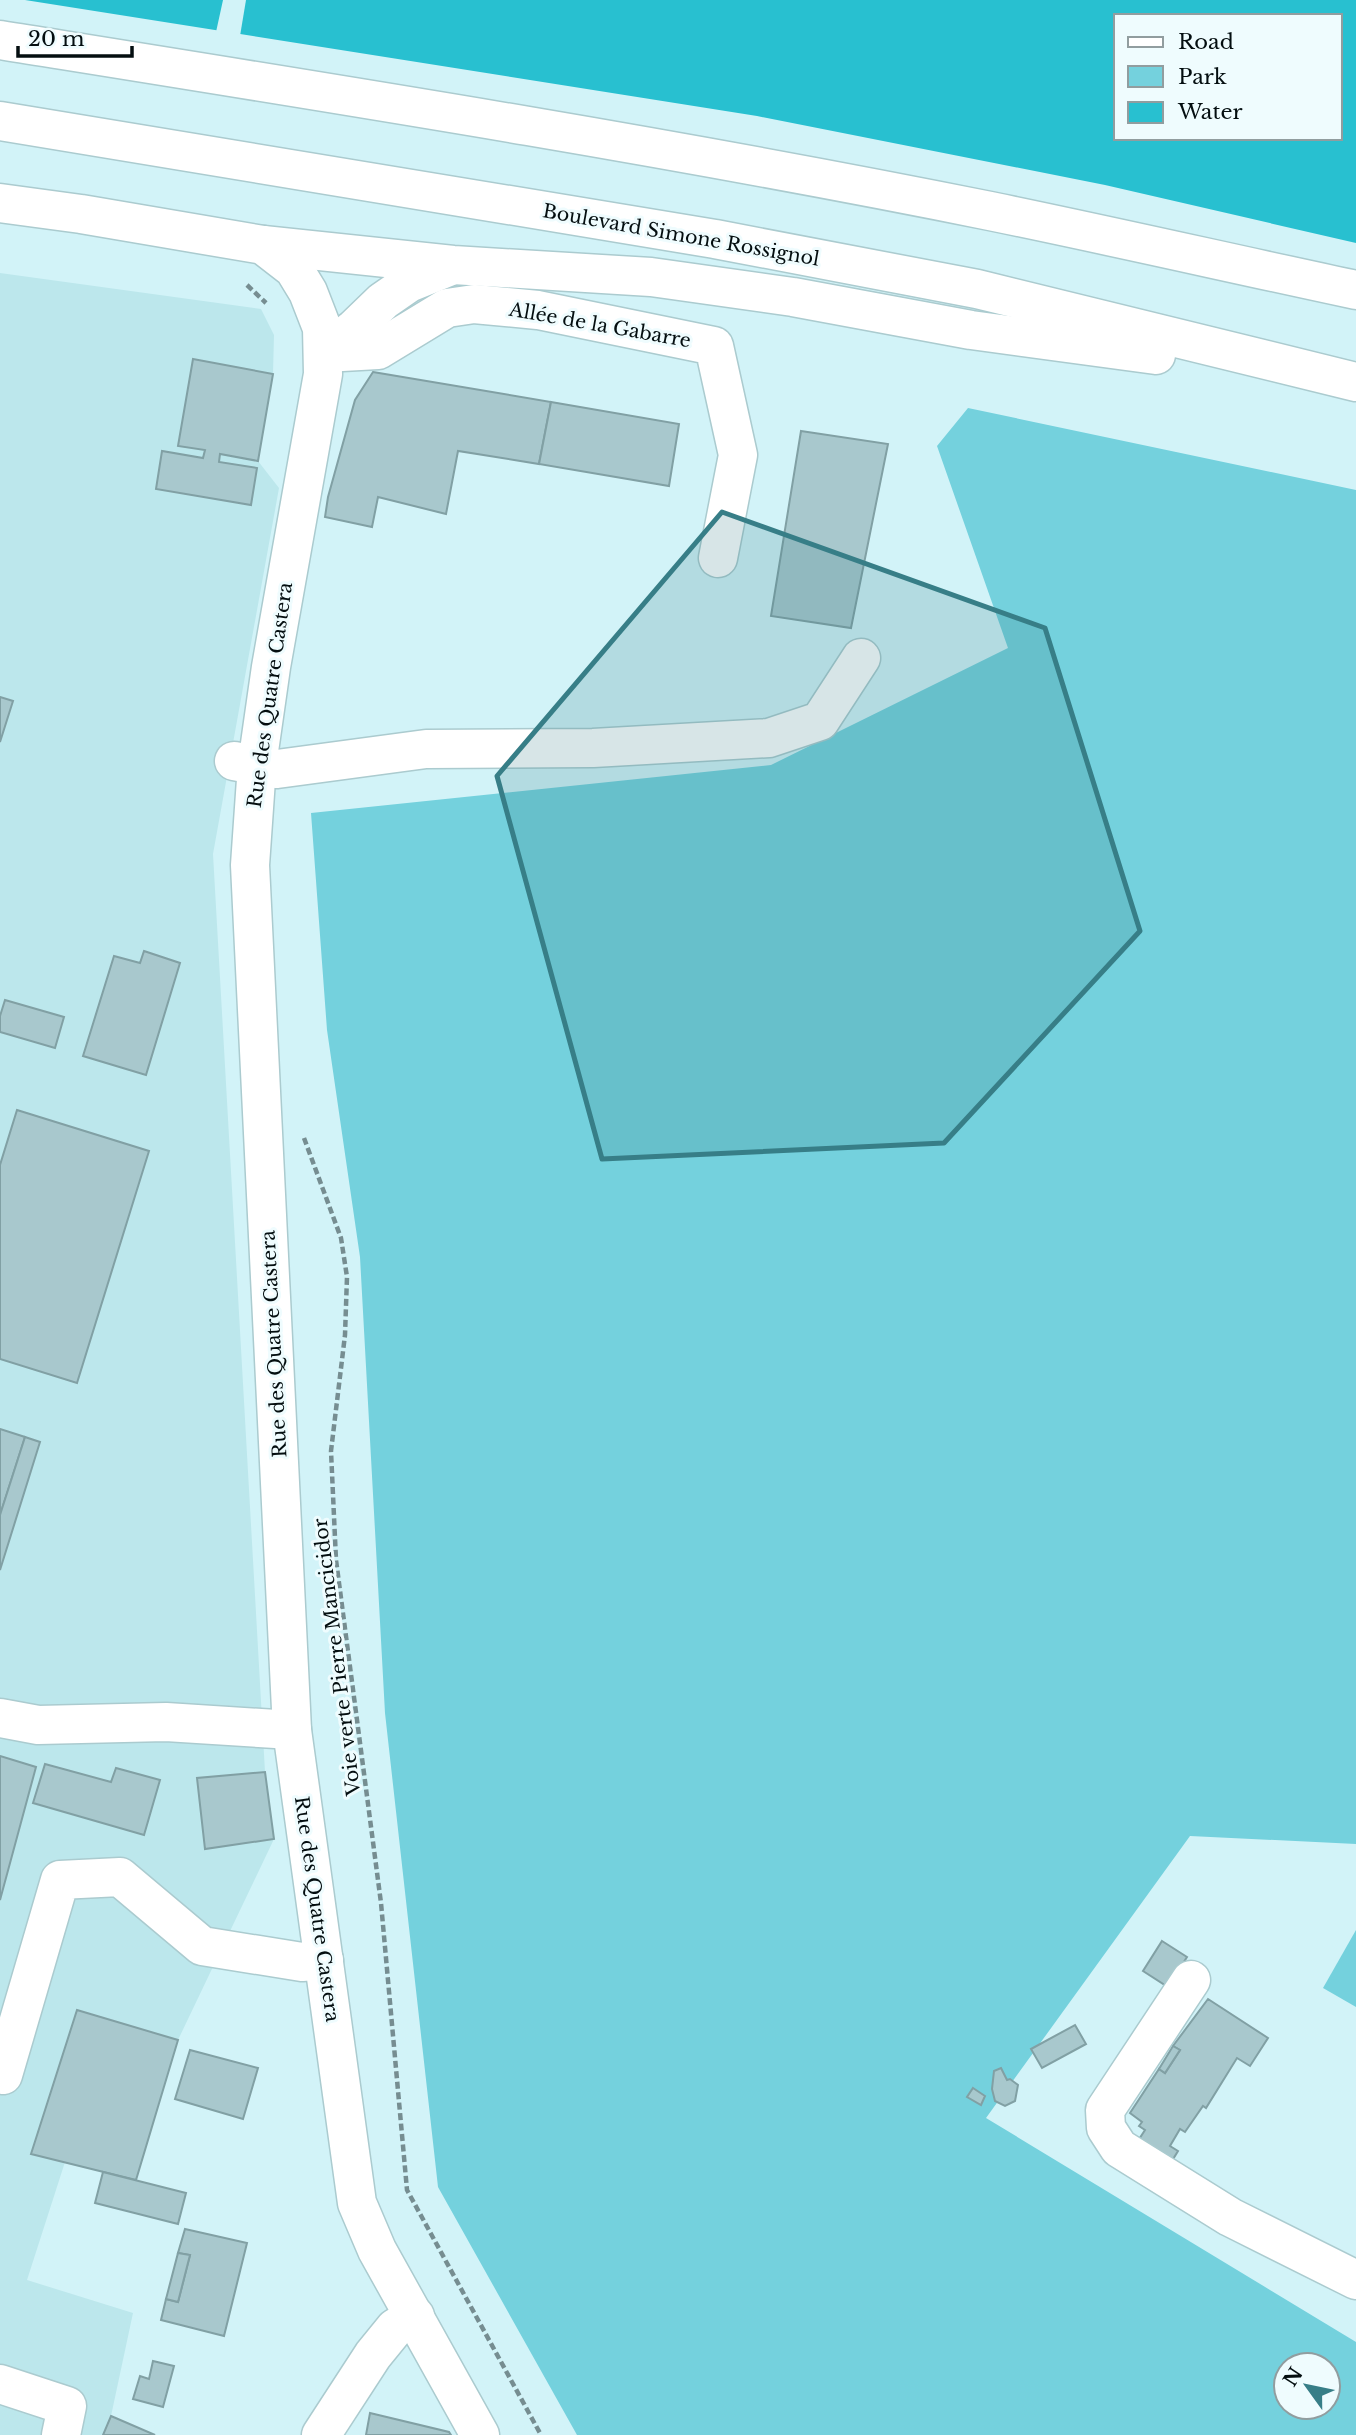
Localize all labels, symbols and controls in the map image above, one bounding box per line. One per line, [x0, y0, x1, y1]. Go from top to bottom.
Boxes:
scale bar [18, 14, 131, 58]
legend [1114, 14, 1342, 140]
text: 20 m [28, 26, 85, 52]
text: Road [1178, 29, 1234, 55]
text: Park [1178, 64, 1227, 90]
text: Water [1177, 99, 1242, 125]
street label: Boulevard Simone Rossignol [541, 199, 821, 271]
street label: Allée de la Gabarre [506, 298, 693, 352]
street label: Rue des Quatre Castera [243, 580, 297, 809]
street label: Rue des Quatre Castera [257, 1229, 291, 1458]
street label: Voie verte Pierre Mancicidor [309, 1517, 366, 1798]
street label: Rue des Quatre Castera [290, 1795, 344, 2024]
north arrow [1272, 2351, 1342, 2421]
text: N [1279, 2363, 1308, 2391]

